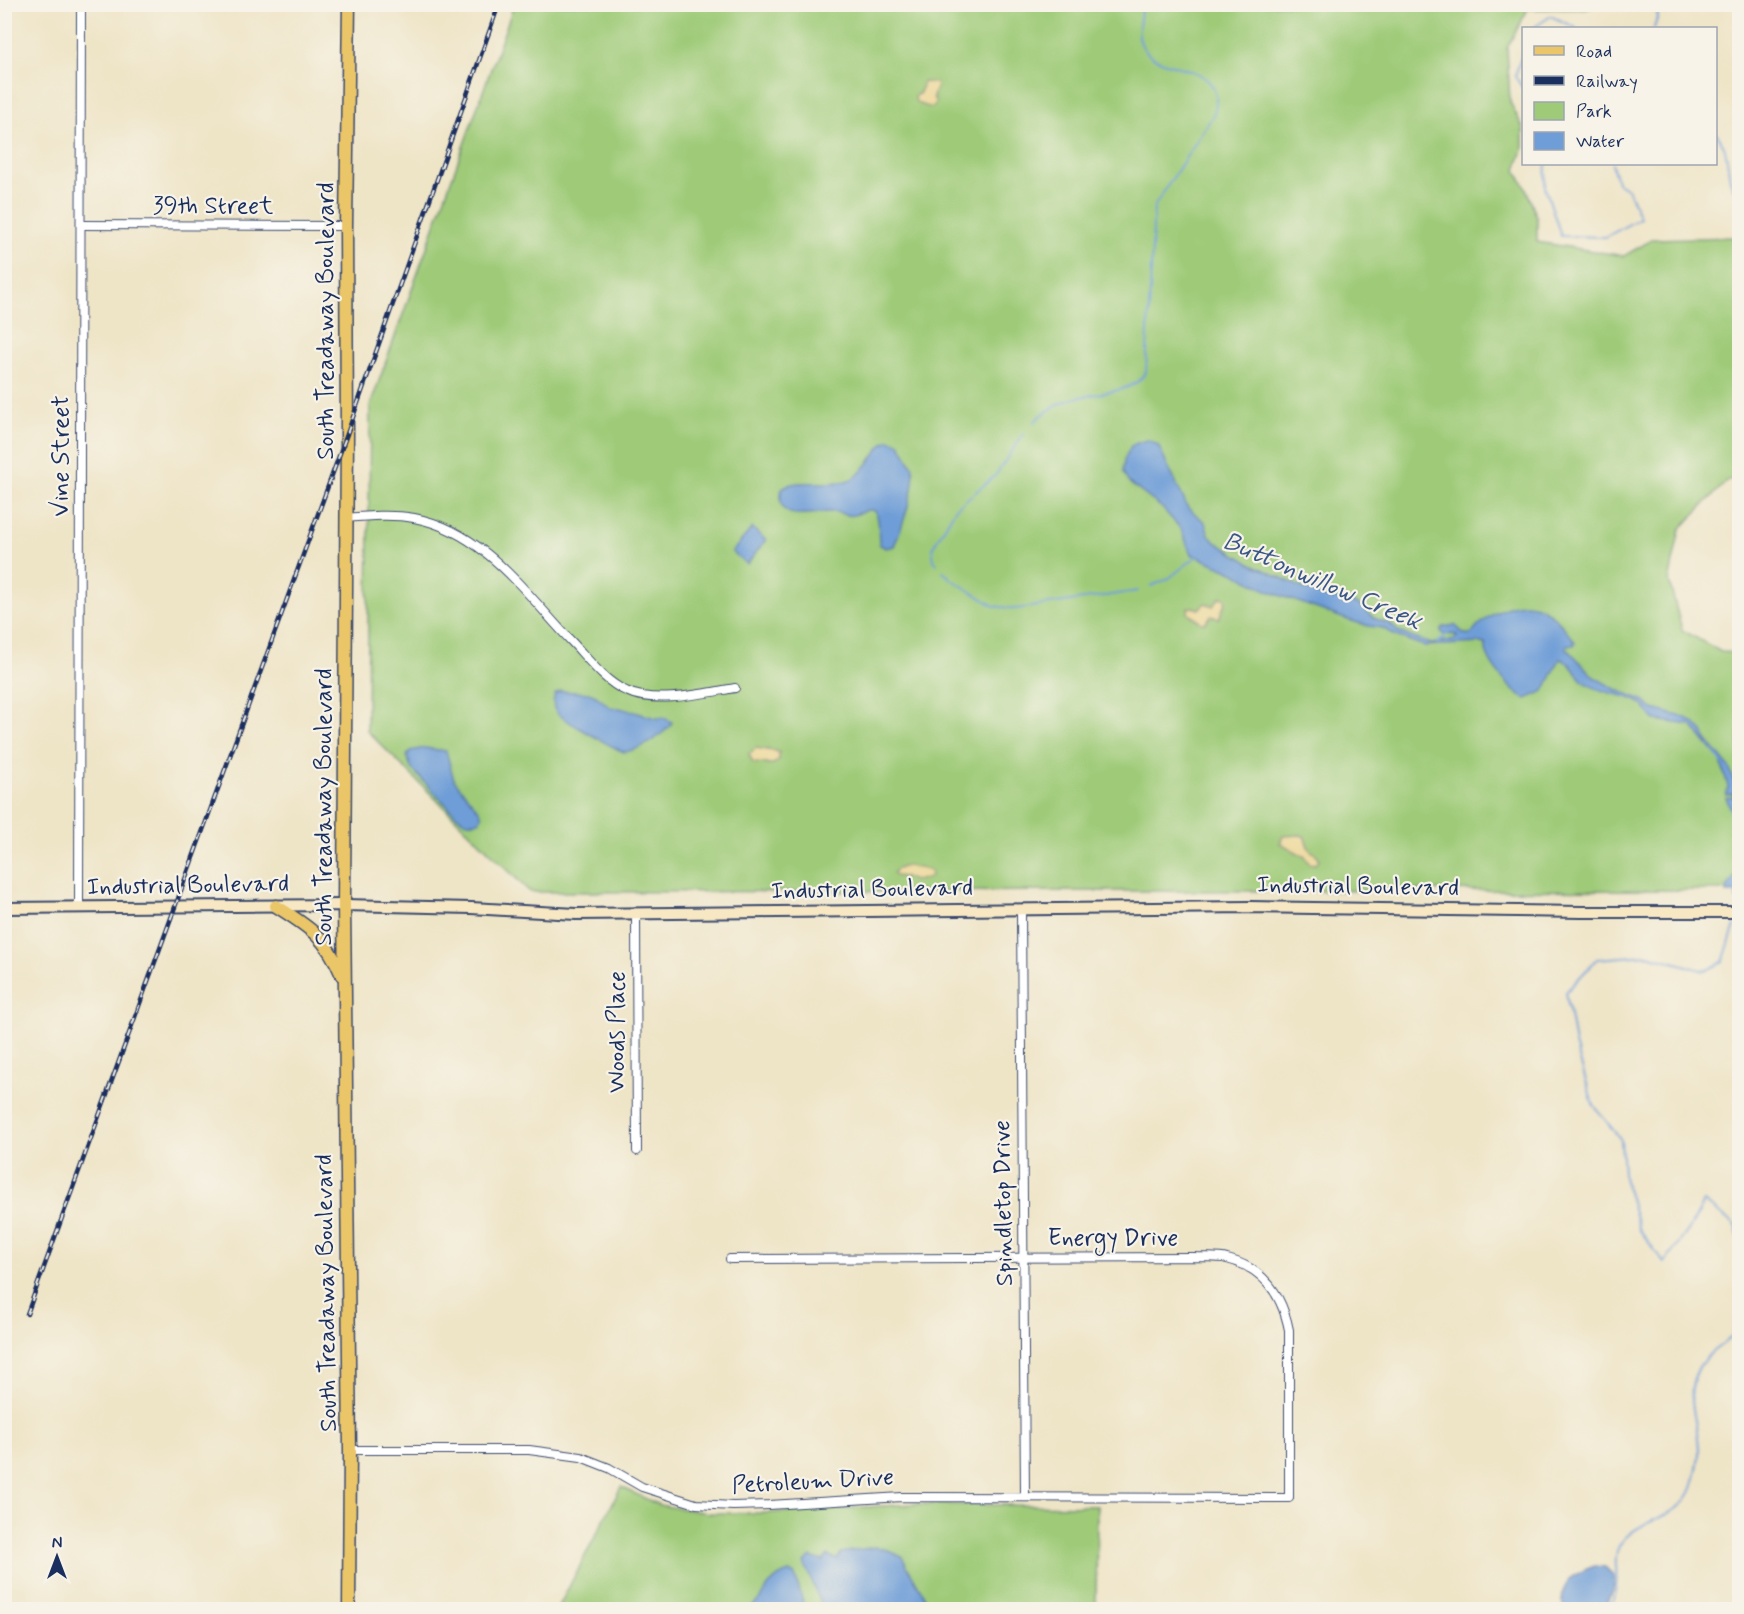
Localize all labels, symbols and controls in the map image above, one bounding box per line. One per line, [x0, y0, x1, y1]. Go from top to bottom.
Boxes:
legend [1522, 27, 1717, 165]
text: Road [1576, 40, 1612, 64]
text: Railway [1576, 70, 1638, 94]
text: Park [1576, 100, 1612, 124]
text: Water [1576, 130, 1625, 154]
street label: South Treadaway Boulevard [311, 182, 342, 460]
street label: 39th Street [153, 191, 273, 222]
street label: Vine Street [46, 395, 77, 517]
water label: Buttonwillow Creek [1217, 525, 1428, 640]
street label: South Treadaway Boulevard [309, 668, 340, 946]
street label: Industrial Boulevard [87, 869, 289, 903]
street label: Industrial Boulevard [1257, 870, 1459, 904]
street label: Industrial Boulevard [771, 873, 973, 907]
street label: Woods Place [602, 971, 633, 1093]
street label: Spindletop Drive [987, 1120, 1021, 1286]
street label: South Treadaway Boulevard [309, 1154, 345, 1432]
street label: Energy Drive [1048, 1223, 1178, 1256]
street label: Petroleum Drive [731, 1462, 895, 1502]
north arrow [27, 1527, 87, 1587]
text: N [52, 1533, 62, 1554]

